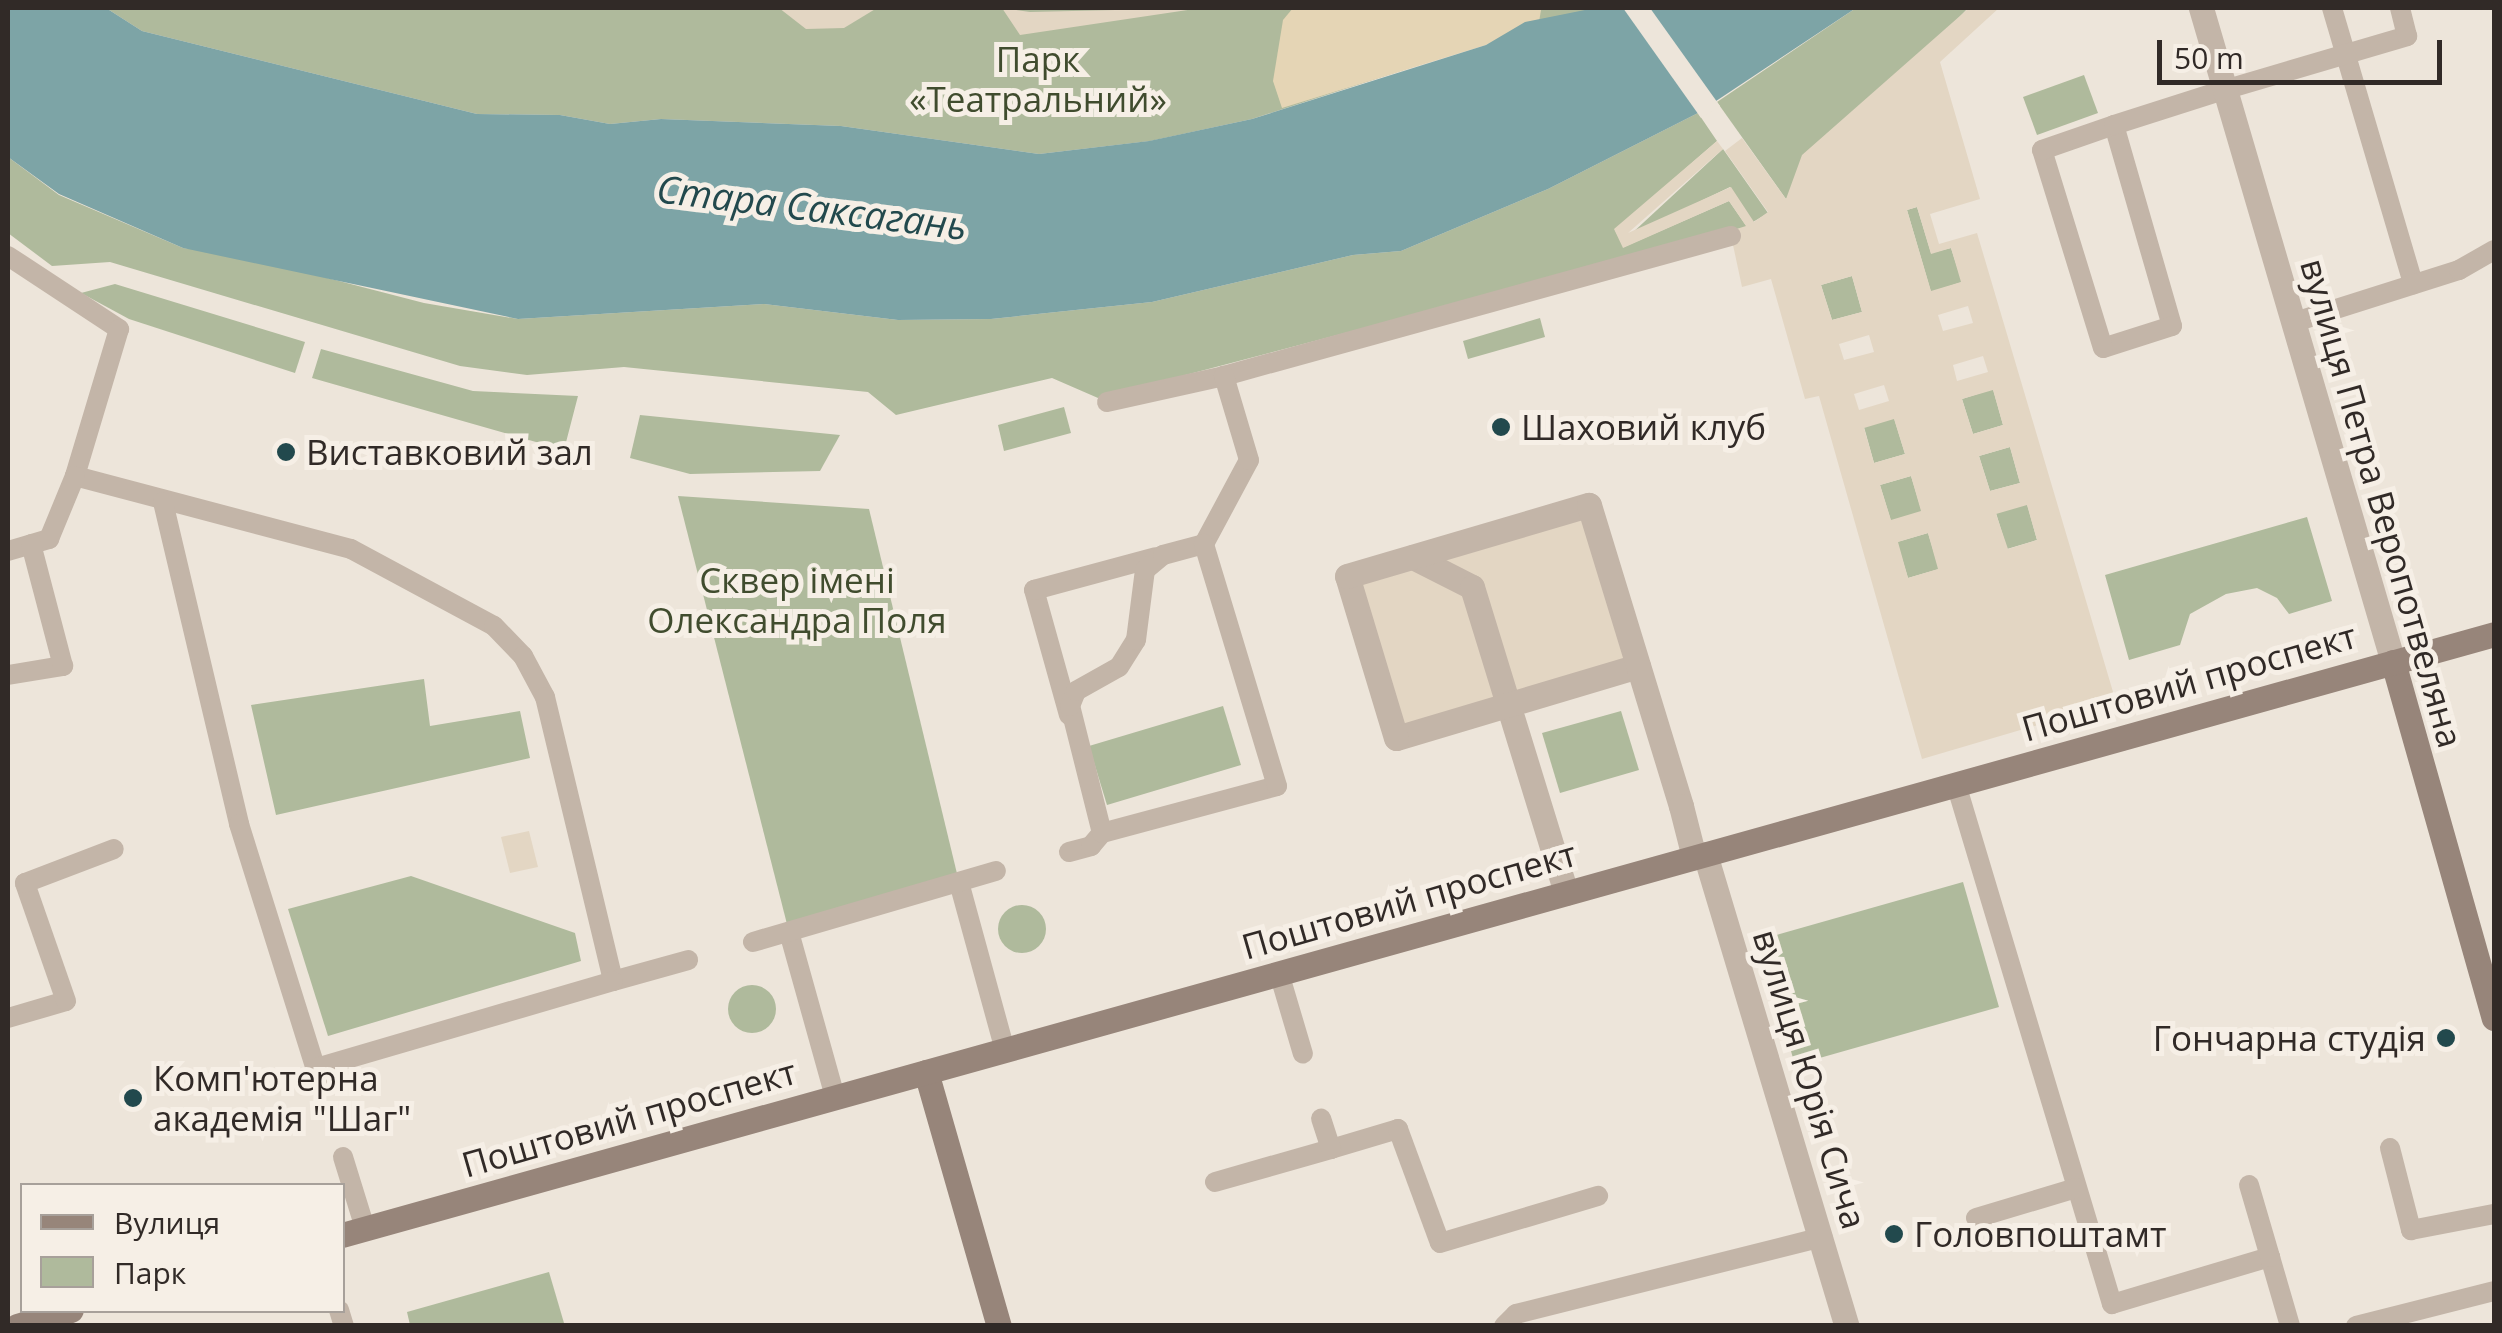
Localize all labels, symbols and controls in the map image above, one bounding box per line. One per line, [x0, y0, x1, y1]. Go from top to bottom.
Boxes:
scale bar [2162, 20, 2447, 82]
text: 50 m [2174, 37, 2244, 78]
park label: Парк «Театральний» [909, 38, 1167, 120]
water label: Стара Саксагань [654, 165, 970, 249]
street label: вулиця Петра Веропотвеляна [2292, 254, 2472, 752]
place label: Шаховий клуб [1521, 406, 1766, 448]
marker: Шаховий клуб [1490, 416, 1512, 438]
place label: Виставковий зал [306, 431, 593, 473]
marker: Виставковий зал [275, 441, 297, 463]
park label: Сквер імені Олександра Поля [647, 559, 947, 641]
street label: Поштовий проспект [2017, 614, 2361, 750]
street label: Поштовий проспект [1237, 832, 1581, 968]
street label: вулиця Юрія Сича [1745, 924, 1875, 1234]
place label: Гончарна студія [2153, 1017, 2426, 1059]
marker: Гончарна студія [2435, 1027, 2457, 1049]
street label: Поштовий проспект [457, 1050, 801, 1186]
place label: Комп'ютерна академія "Шаг" [153, 1057, 411, 1139]
marker: Комп'ютерна академія "Шаг" [122, 1087, 144, 1109]
legend [20, 1183, 345, 1313]
text: Вулиця [114, 1202, 220, 1243]
place label: Головпоштамт [1914, 1213, 2166, 1255]
marker: Головпоштамт [1883, 1223, 1905, 1245]
text: Парк [114, 1252, 186, 1293]

